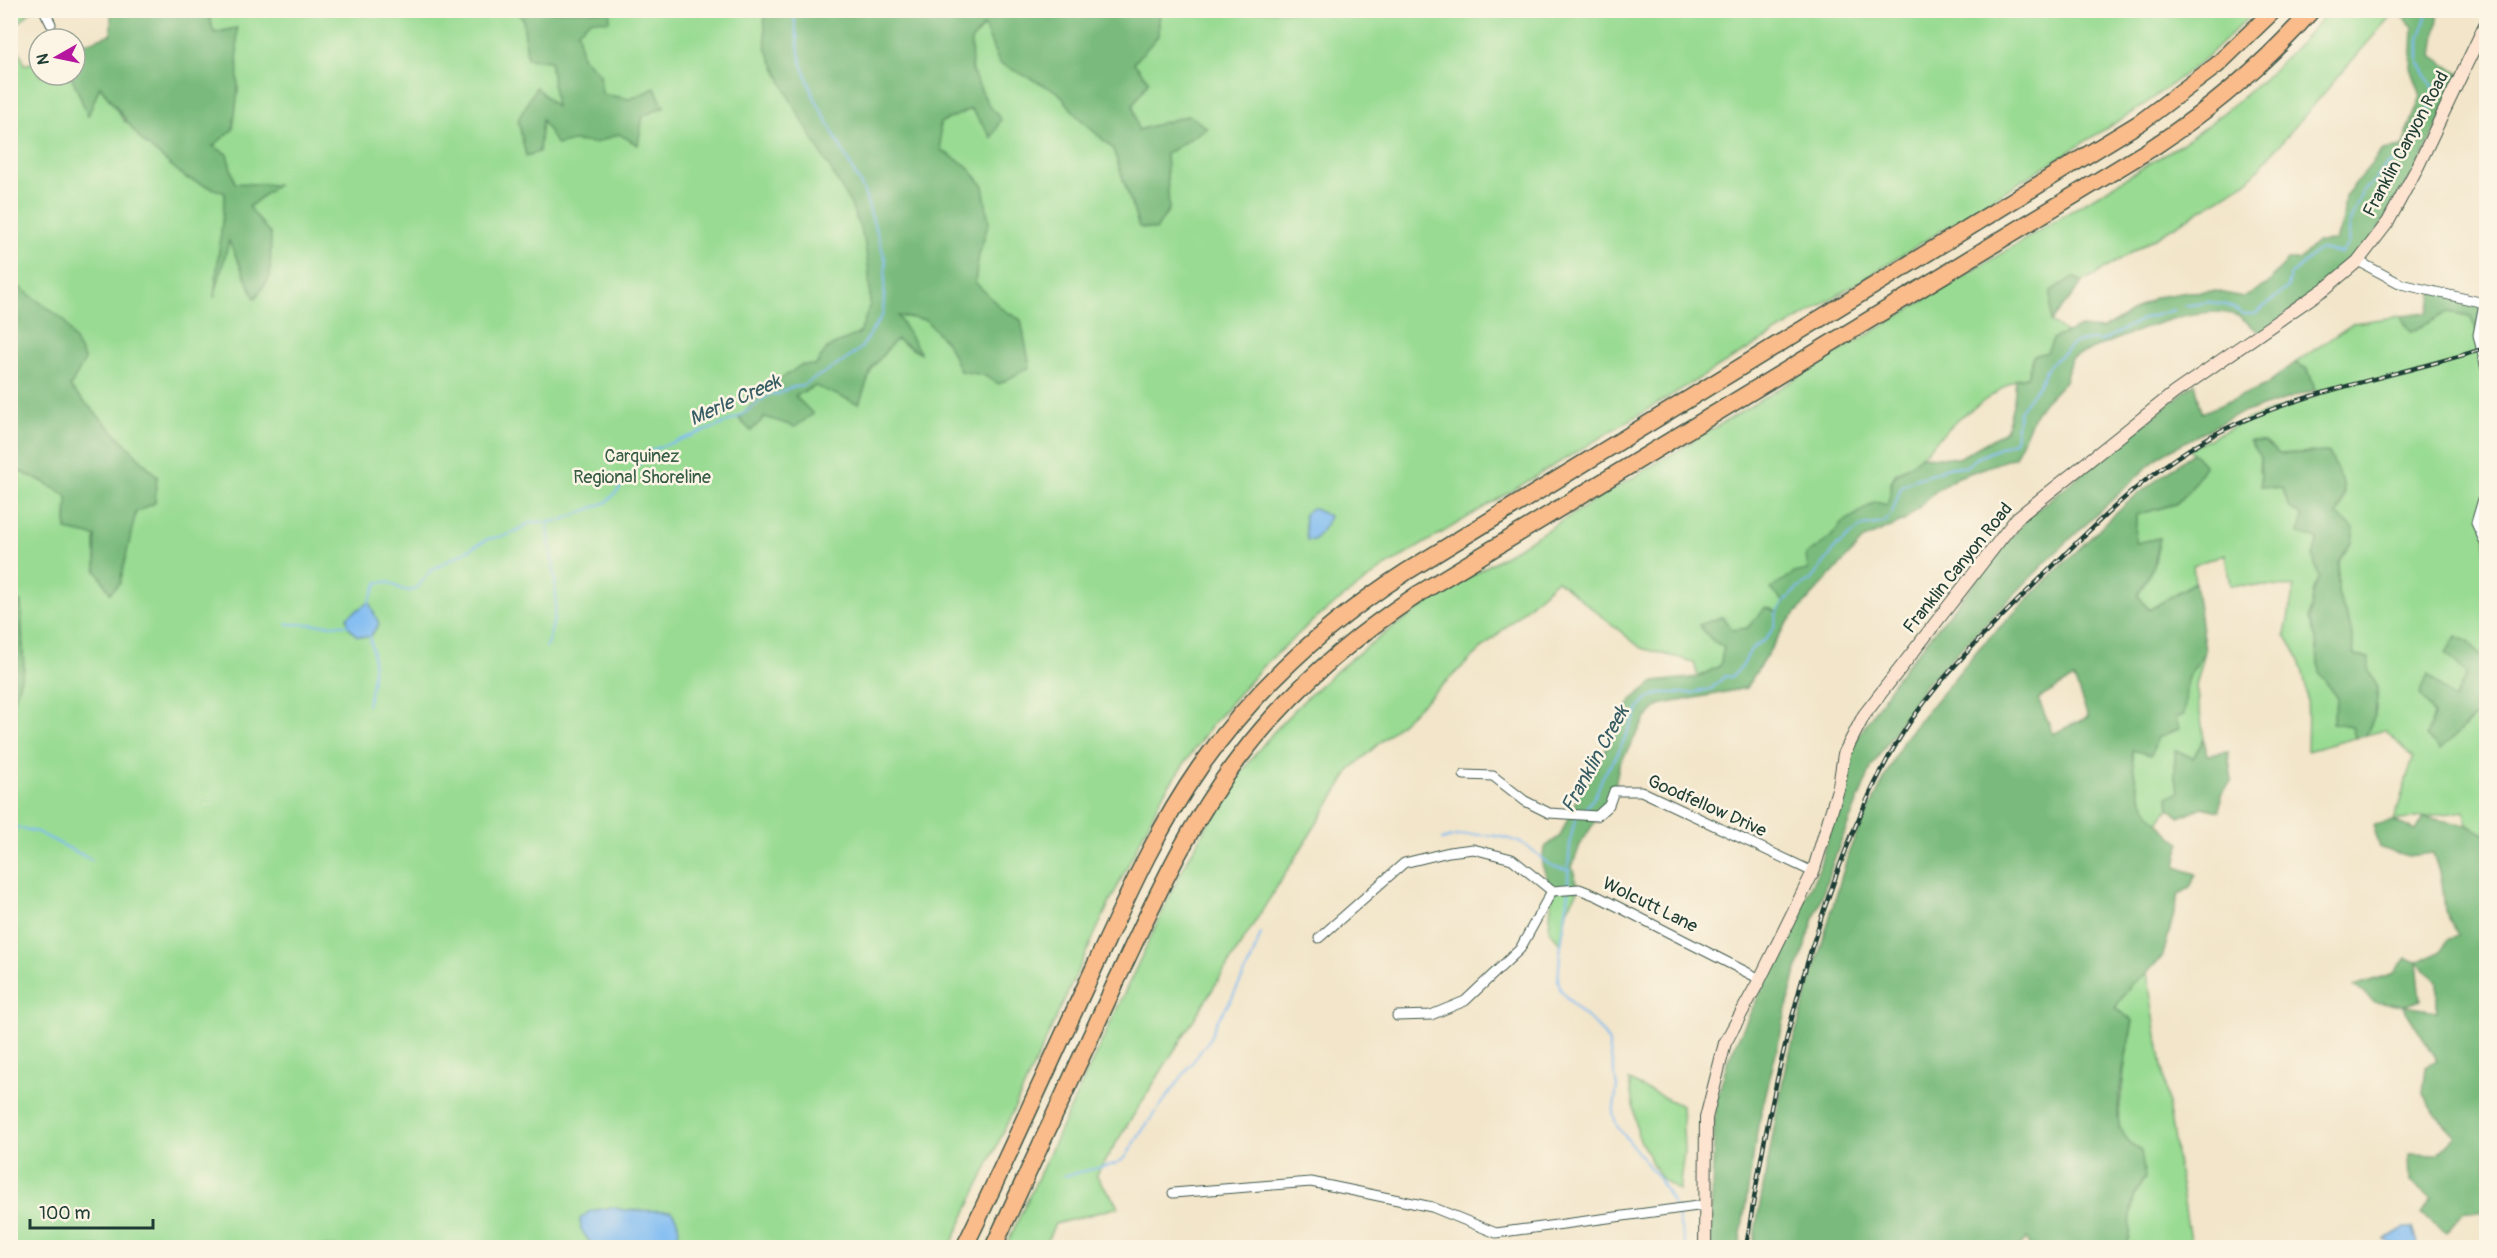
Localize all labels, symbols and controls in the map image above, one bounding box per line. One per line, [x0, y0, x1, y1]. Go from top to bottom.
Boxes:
north arrow [27, 27, 87, 87]
text: N [32, 52, 54, 66]
street label: Franklin Canyon Road [2358, 67, 2454, 221]
water label: Merle Creek [685, 368, 786, 431]
park label: Carquinez Regional Shoreline [573, 445, 711, 489]
street label: Franklin Canyon Road [1898, 498, 2018, 638]
water label: Franklin Creek [1555, 700, 1635, 817]
street label: Goodfellow Drive [1644, 770, 1770, 843]
street label: Wolcutt Lane [1599, 872, 1701, 938]
scale bar [30, 1192, 153, 1230]
text: 100 m [39, 1202, 91, 1225]

